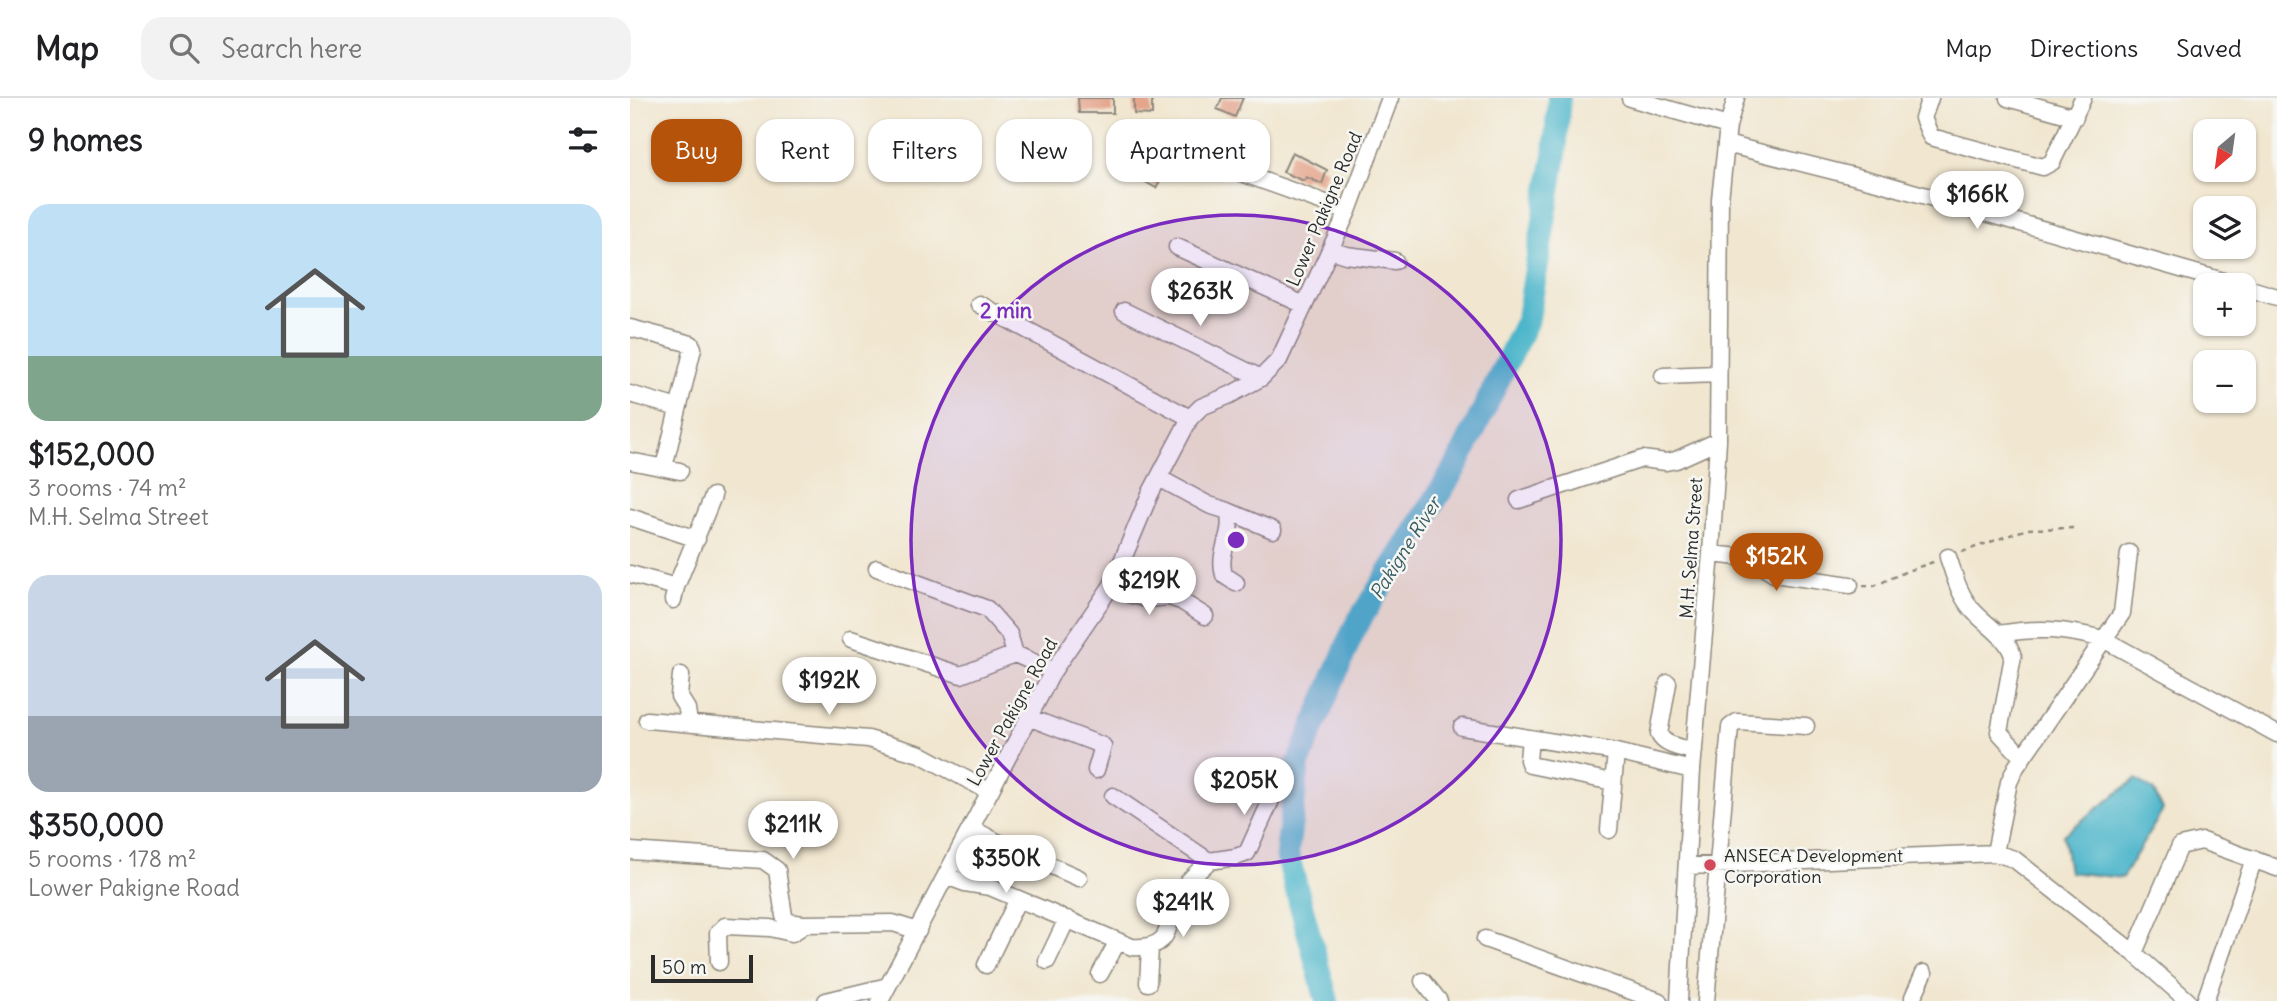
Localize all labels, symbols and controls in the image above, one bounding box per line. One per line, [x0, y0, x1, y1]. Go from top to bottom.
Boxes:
search box [141, 17, 631, 80]
text: Map [35, 27, 99, 69]
icon: search [165, 29, 203, 67]
text: Search here [221, 32, 362, 65]
text: Map [1945, 33, 1992, 63]
text: Directions [2030, 33, 2138, 63]
text: Saved [2176, 33, 2242, 63]
chip: Buy [651, 119, 742, 182]
chip: Rent [756, 119, 854, 182]
chip: Filters [868, 119, 982, 182]
chip: New [996, 119, 1092, 182]
chip: Apartment [1106, 119, 1270, 182]
north arrow [2193, 119, 2256, 182]
map controls [2193, 119, 2256, 413]
text: 9 homes [28, 121, 143, 159]
icon: filters [564, 121, 602, 159]
street label: Lower Pakigne Road [1281, 128, 1367, 290]
pin: $166K [1928, 172, 2026, 231]
text: $166K [1946, 179, 2008, 208]
button: layers [2193, 196, 2256, 259]
icon: home [252, 250, 378, 376]
pin: $263K [1151, 268, 1249, 328]
button: + [2193, 273, 2256, 336]
text: $263K [1167, 276, 1233, 305]
text: 2 min [980, 297, 1032, 324]
button: − [2193, 350, 2256, 413]
text: $152,000 [28, 435, 155, 473]
text: 3 rooms · 74 m² [28, 473, 187, 502]
street label: M.H. Selma Street [1675, 477, 1707, 619]
water label: Pakigne River [1364, 491, 1447, 603]
text: M.H. Selma Street [28, 502, 209, 531]
centre of rings [1224, 528, 1248, 552]
pin: $152K [1727, 533, 1825, 593]
text: $152K [1745, 541, 1807, 570]
pin: $219K [1100, 558, 1198, 617]
text: $219K [1118, 565, 1180, 594]
icon: home [252, 621, 378, 747]
street label: Lower Pakigne Road [962, 634, 1062, 790]
pin: $192K [780, 658, 878, 717]
text: $192K [798, 665, 860, 694]
pin: $205K [1195, 758, 1293, 817]
text: $205K [1210, 765, 1278, 794]
pin: $211K [744, 802, 842, 861]
text: $350,000 [28, 806, 164, 844]
text: $211K [764, 809, 822, 838]
pin: $350K [957, 836, 1055, 895]
text: $350K [972, 843, 1040, 872]
text: 5 rooms · 178 m² [28, 844, 196, 873]
place label: ANSECA Development Corporation [1724, 844, 1903, 888]
marker: ANSECA Development Corporation [1702, 857, 1718, 873]
text: Lower Pakigne Road [28, 873, 240, 902]
pin: $241K [1134, 880, 1232, 939]
text: $241K [1152, 887, 1214, 916]
scale bar [651, 952, 752, 984]
text: 50 m [662, 955, 707, 979]

